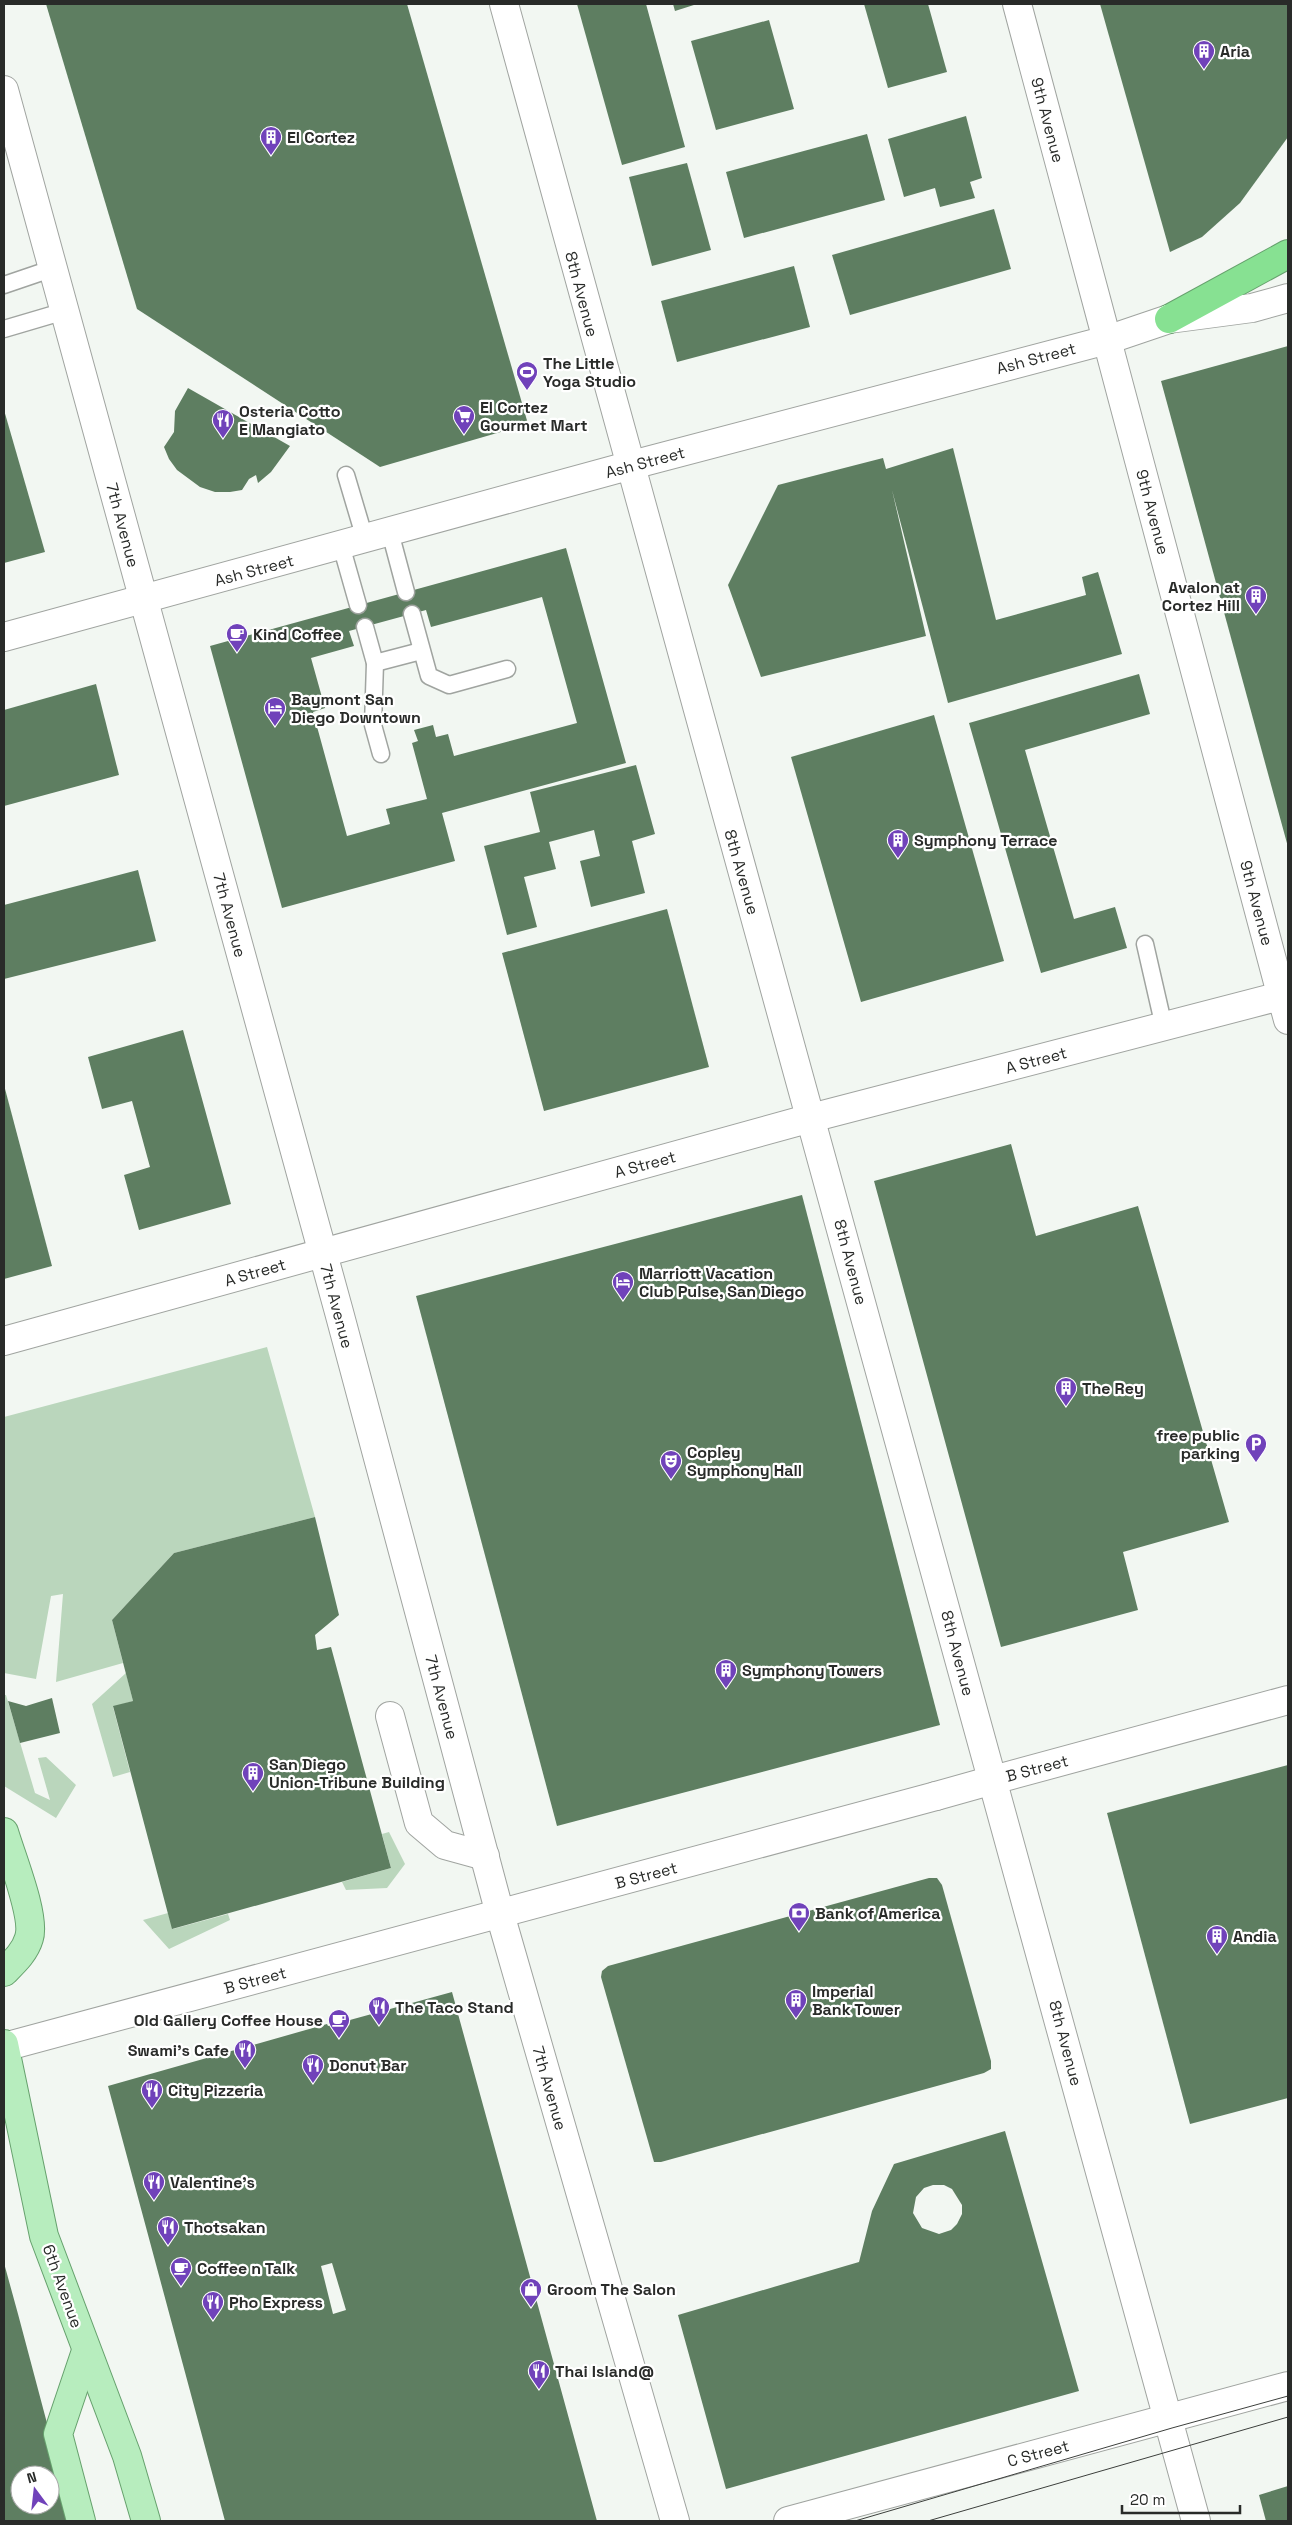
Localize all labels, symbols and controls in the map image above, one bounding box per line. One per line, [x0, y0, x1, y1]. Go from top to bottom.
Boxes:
building icon: Aria [1192, 39, 1216, 70]
place label: Aria [1220, 41, 1250, 62]
street label: 9th Avenue [1026, 75, 1069, 165]
building icon: El Cortez [259, 125, 283, 156]
place label: El Cortez [287, 127, 355, 148]
street label: 8th Avenue [560, 249, 603, 339]
street label: Ash Street [994, 338, 1078, 379]
place label: The Little Yoga Studio [543, 353, 636, 392]
sports icon: The Little Yoga Studio [515, 360, 539, 391]
place label: El Cortez Gourmet Mart [480, 397, 588, 436]
place label: Osteria Cotto E Mangiato [239, 401, 341, 440]
supermarket icon: El Cortez Gourmet Mart [452, 404, 476, 435]
restaurant icon: Osteria Cotto E Mangiato [211, 408, 235, 439]
street label: Ash Street [603, 442, 687, 483]
street label: 9th Avenue [1131, 467, 1174, 557]
street label: 7th Avenue [101, 481, 144, 570]
street label: Ash Street [212, 550, 296, 591]
place label: Avalon at Cortez Hill [1162, 577, 1240, 616]
building icon: Avalon at Cortez Hill [1244, 584, 1268, 615]
cafe icon: Kind Coffee [225, 622, 249, 653]
place label: Kind Coffee [253, 624, 342, 645]
place label: Baymont San Diego Downtown [291, 689, 421, 728]
hotel icon: Baymont San Diego Downtown [263, 696, 287, 727]
street label: 8th Avenue [719, 827, 764, 917]
building icon: Symphony Terrace [886, 828, 910, 859]
place label: Symphony Terrace [914, 830, 1058, 851]
street label: 9th Avenue [1235, 858, 1278, 948]
street label: 7th Avenue [208, 871, 251, 960]
street label: A Street [1003, 1042, 1069, 1079]
street label: A Street [612, 1146, 678, 1183]
street label: 8th Avenue [829, 1217, 872, 1307]
street label: A Street [222, 1254, 288, 1291]
street label: 7th Avenue [315, 1262, 358, 1351]
place label: Marriott Vacation Club Pulse, San Diego [639, 1263, 804, 1302]
hotel icon: Marriott Vacation Club Pulse, San Diego [611, 1270, 635, 1301]
building icon: The Rey [1054, 1376, 1078, 1407]
place label: The Rey [1082, 1378, 1144, 1399]
place label: free public parking [1156, 1425, 1240, 1464]
parking icon: free public parking [1244, 1432, 1268, 1463]
place label: Copley Symphony Hall [687, 1442, 802, 1481]
theatre icon: Copley Symphony Hall [659, 1449, 683, 1480]
street label: 8th Avenue [936, 1608, 979, 1698]
street label: 7th Avenue [420, 1653, 463, 1742]
building icon: Symphony Towers [714, 1658, 738, 1689]
place label: Symphony Towers [742, 1660, 882, 1681]
street label: B Street [1004, 1750, 1071, 1787]
place label: San Diego Union-Tribune Building [269, 1754, 445, 1793]
building icon: San Diego Union-Tribune Building [241, 1761, 265, 1792]
street label: B Street [613, 1857, 680, 1894]
bank icon: Bank of America [787, 1901, 811, 1932]
place label: Bank of America [815, 1903, 940, 1924]
building icon: Andia [1205, 1924, 1229, 1955]
place label: Andia [1233, 1926, 1277, 1947]
street label: B Street [222, 1962, 289, 1999]
place label: Imperial Bank Tower [812, 1981, 900, 2020]
building icon: Imperial Bank Tower [784, 1988, 808, 2019]
restaurant icon: The Taco Stand [367, 1995, 391, 2026]
place label: The Taco Stand [395, 1997, 514, 2018]
street label: 8th Avenue [1044, 1998, 1087, 2088]
cafe icon: Old Gallery Coffee House [327, 2008, 351, 2039]
place label: Old Gallery Coffee House [134, 2010, 323, 2031]
restaurant icon: Swami's Cafe [233, 2038, 257, 2069]
place label: Swami's Cafe [128, 2040, 229, 2061]
street label: 7th Avenue [527, 2044, 572, 2133]
restaurant icon: Donut Bar [301, 2053, 325, 2084]
place label: Donut Bar [329, 2055, 407, 2076]
restaurant icon: City Pizzeria [140, 2078, 164, 2109]
place label: City Pizzeria [168, 2080, 263, 2101]
restaurant icon: Valentine's [142, 2170, 166, 2201]
place label: Valentine's [170, 2172, 255, 2193]
restaurant icon: Thotsakan [156, 2215, 180, 2246]
place label: Thotsakan [184, 2217, 266, 2238]
street label: 6th Avenue [38, 2242, 87, 2331]
cafe icon: Coffee n Talk [169, 2256, 193, 2287]
place label: Coffee n Talk [197, 2258, 295, 2279]
shop icon: Groom The Salon [519, 2277, 543, 2308]
place label: Groom The Salon [547, 2279, 676, 2300]
restaurant icon: Pho Express [201, 2290, 225, 2321]
place label: Pho Express [229, 2292, 323, 2313]
restaurant icon: Thai Island@ [527, 2359, 551, 2390]
place label: Thai Island@ [555, 2361, 654, 2382]
street label: C Street [1005, 2435, 1071, 2472]
north arrow [10, 2465, 60, 2515]
text: N [25, 2468, 39, 2487]
scale bar [1122, 2482, 1240, 2514]
text: 20 m [1130, 2490, 1165, 2509]

